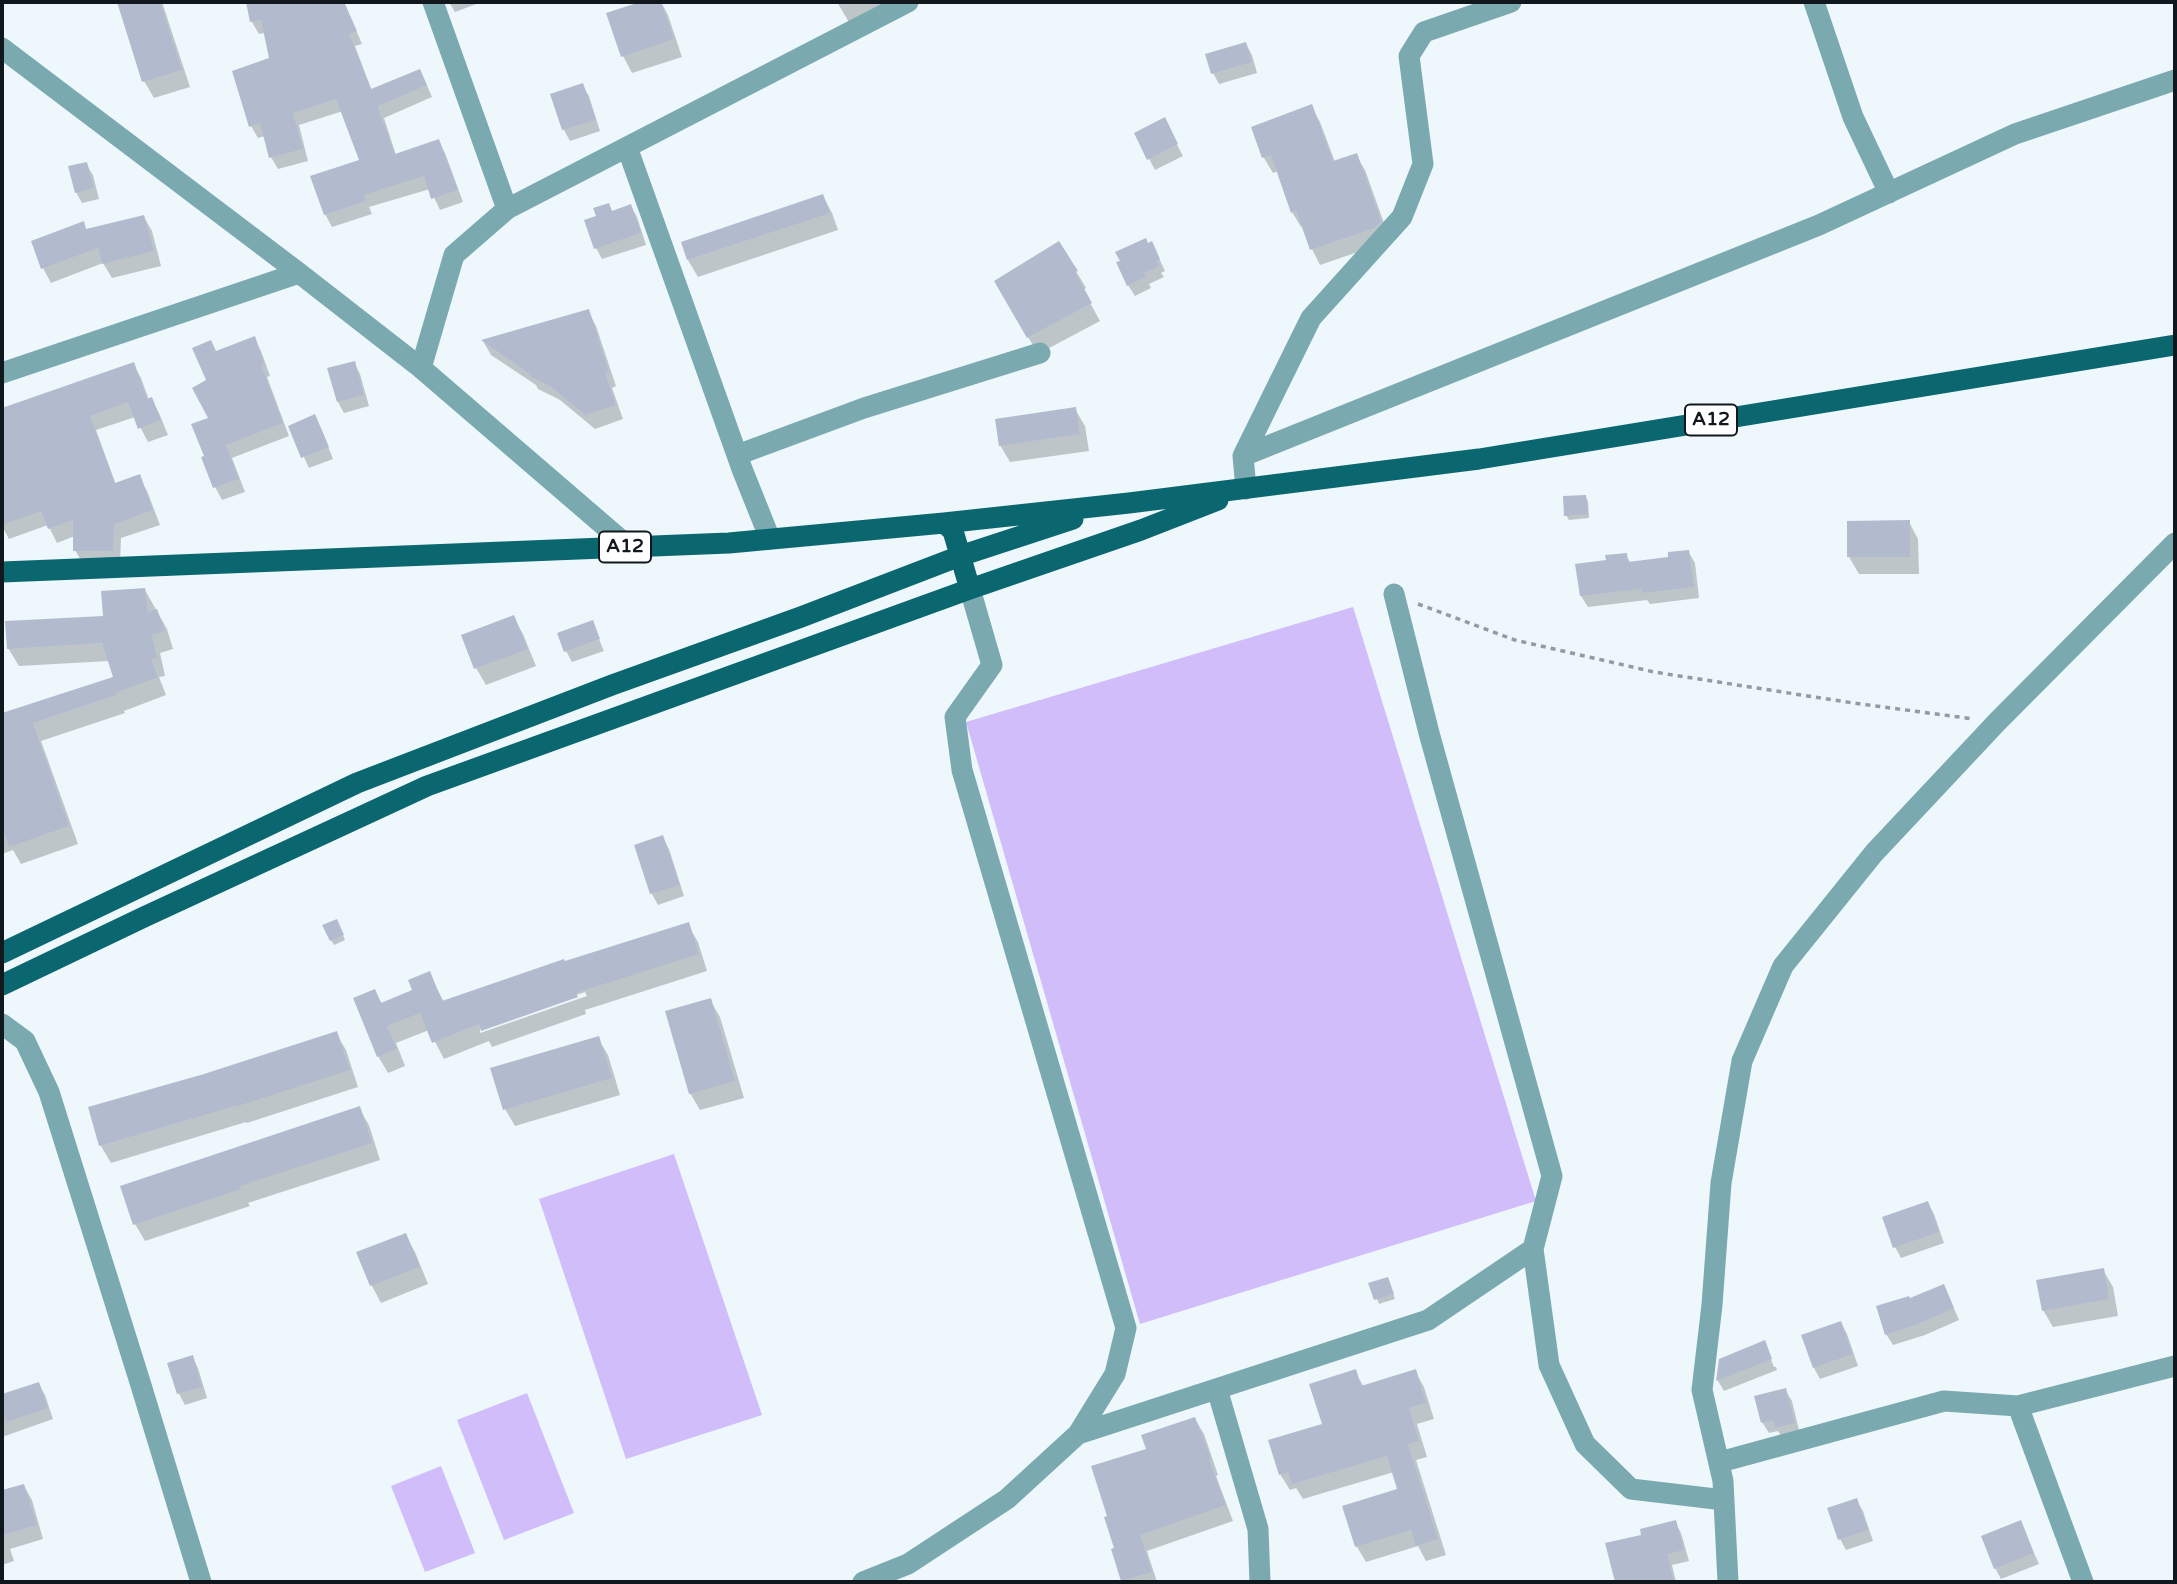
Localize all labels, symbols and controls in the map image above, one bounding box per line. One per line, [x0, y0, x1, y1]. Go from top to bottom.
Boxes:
road number: A12 [1685, 404, 1737, 436]
road number: A12 [599, 532, 651, 562]

